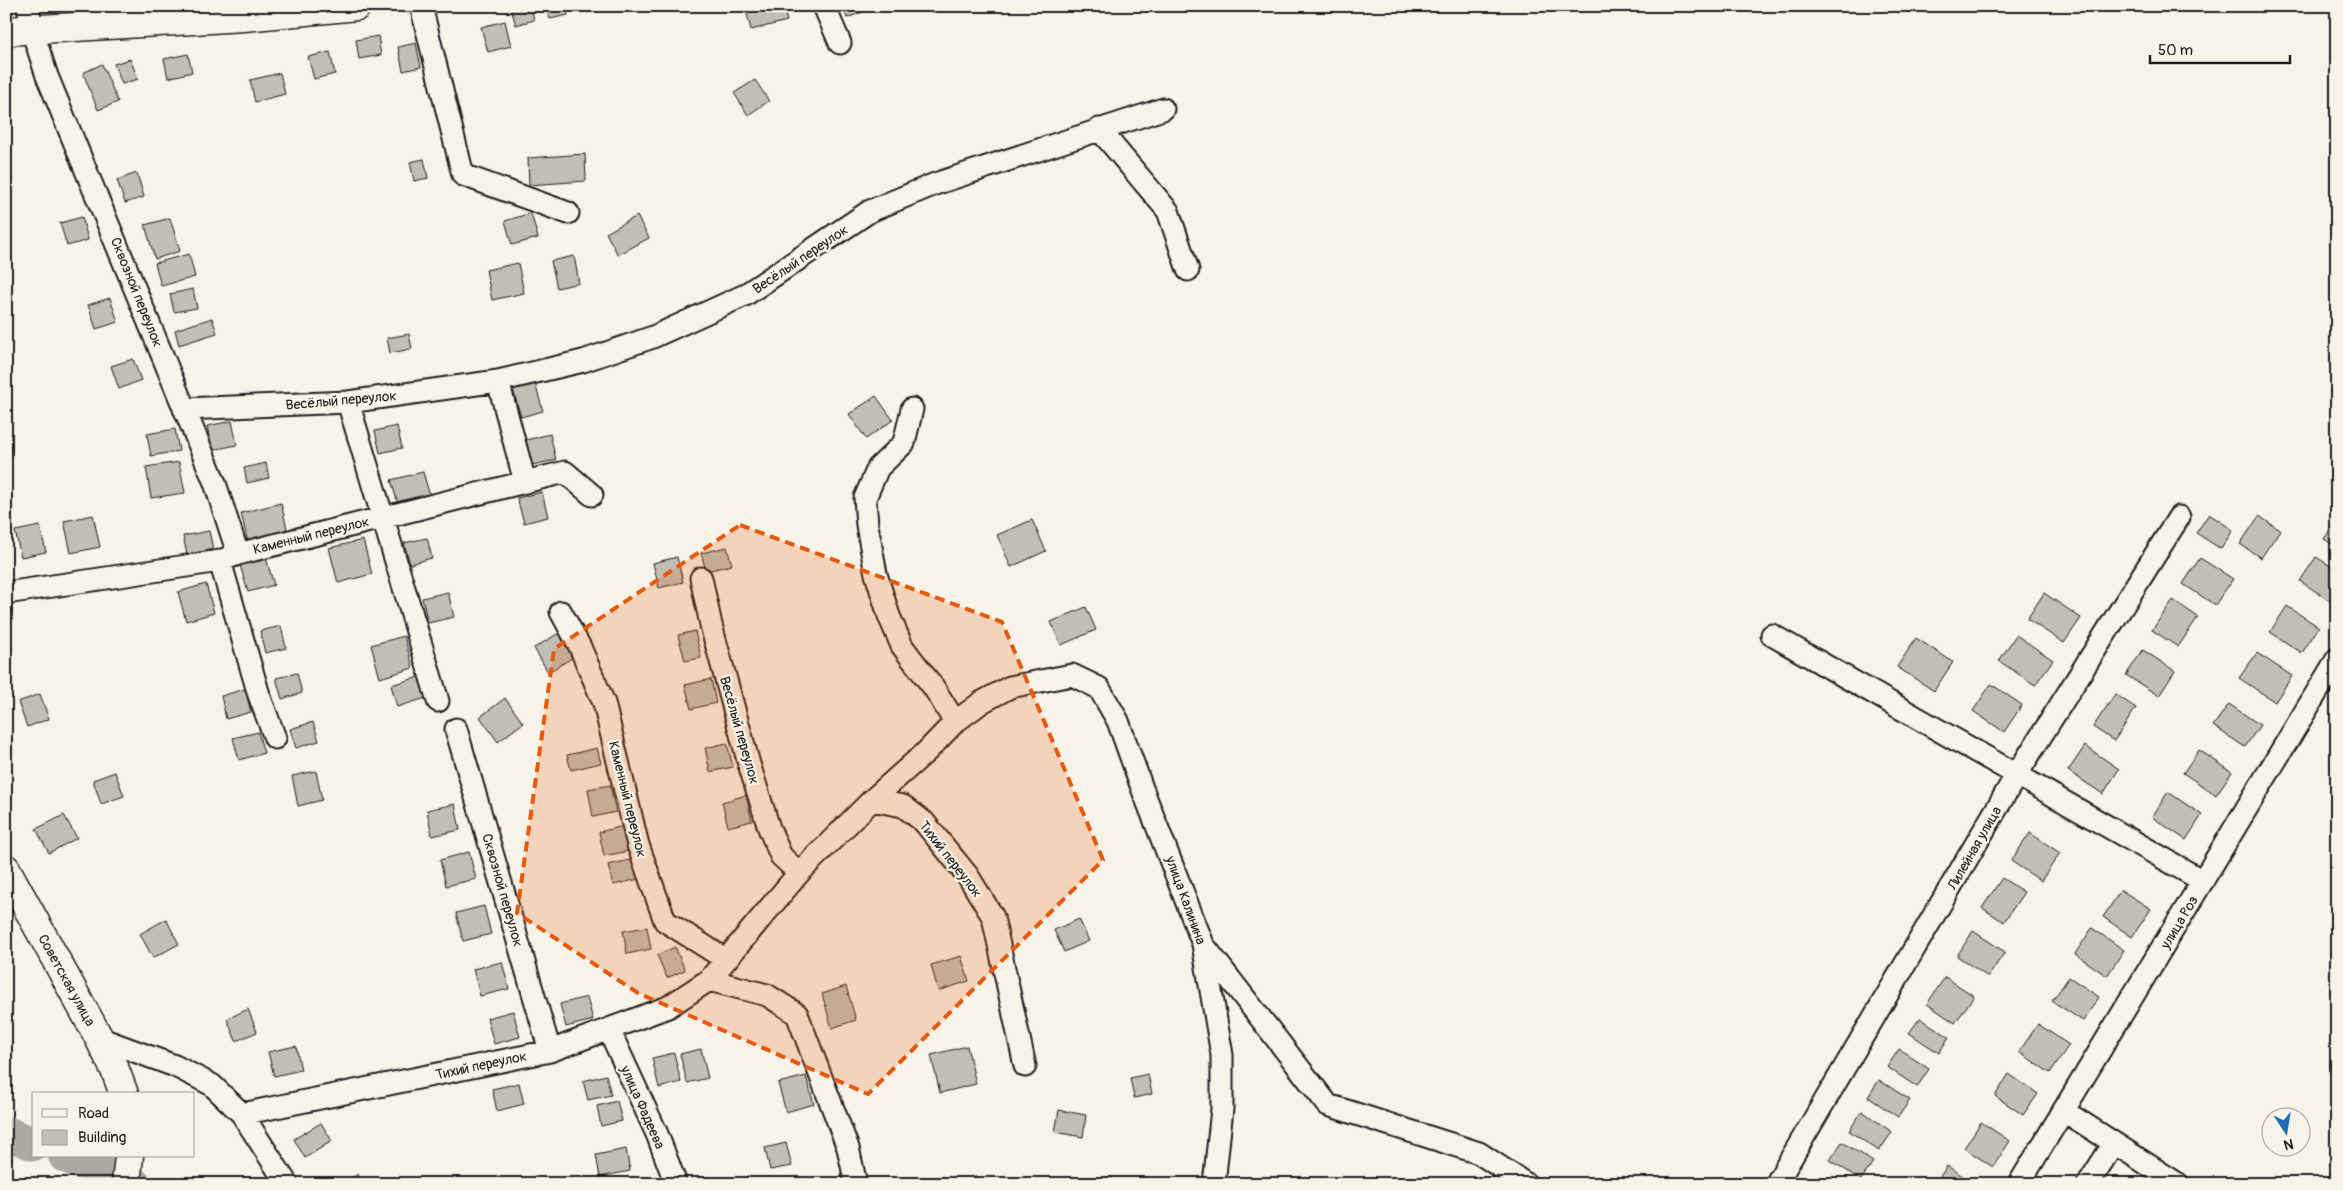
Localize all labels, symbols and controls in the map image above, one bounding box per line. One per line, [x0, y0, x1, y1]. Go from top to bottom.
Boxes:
scale bar [2150, 32, 2290, 64]
text: 50 m [2158, 41, 2193, 60]
street label: Весёлый переулок [749, 221, 851, 298]
street label: Сквозной переулок [107, 235, 166, 350]
street label: Весёлый переулок [285, 387, 397, 414]
street label: Каменный переулок [251, 513, 371, 558]
street label: Весёлый переулок [716, 674, 763, 786]
street label: Каменный переулок [605, 739, 650, 859]
street label: Лилейная улица [1943, 803, 2005, 894]
street label: Тихий переулок [915, 818, 986, 901]
street label: Сквозной переулок [478, 832, 527, 949]
street label: улица Калинина [1161, 853, 1209, 947]
street label: улица Роз [2156, 893, 2202, 953]
street label: Советская улица [34, 931, 99, 1029]
street label: Тихий переулок [434, 1048, 528, 1083]
street label: улица Фадеева [616, 1062, 668, 1151]
legend [32, 1092, 195, 1158]
text: Road [78, 1104, 109, 1123]
north arrow [2260, 1108, 2310, 1158]
text: Building [78, 1128, 126, 1147]
text: N [2282, 1135, 2295, 1154]

